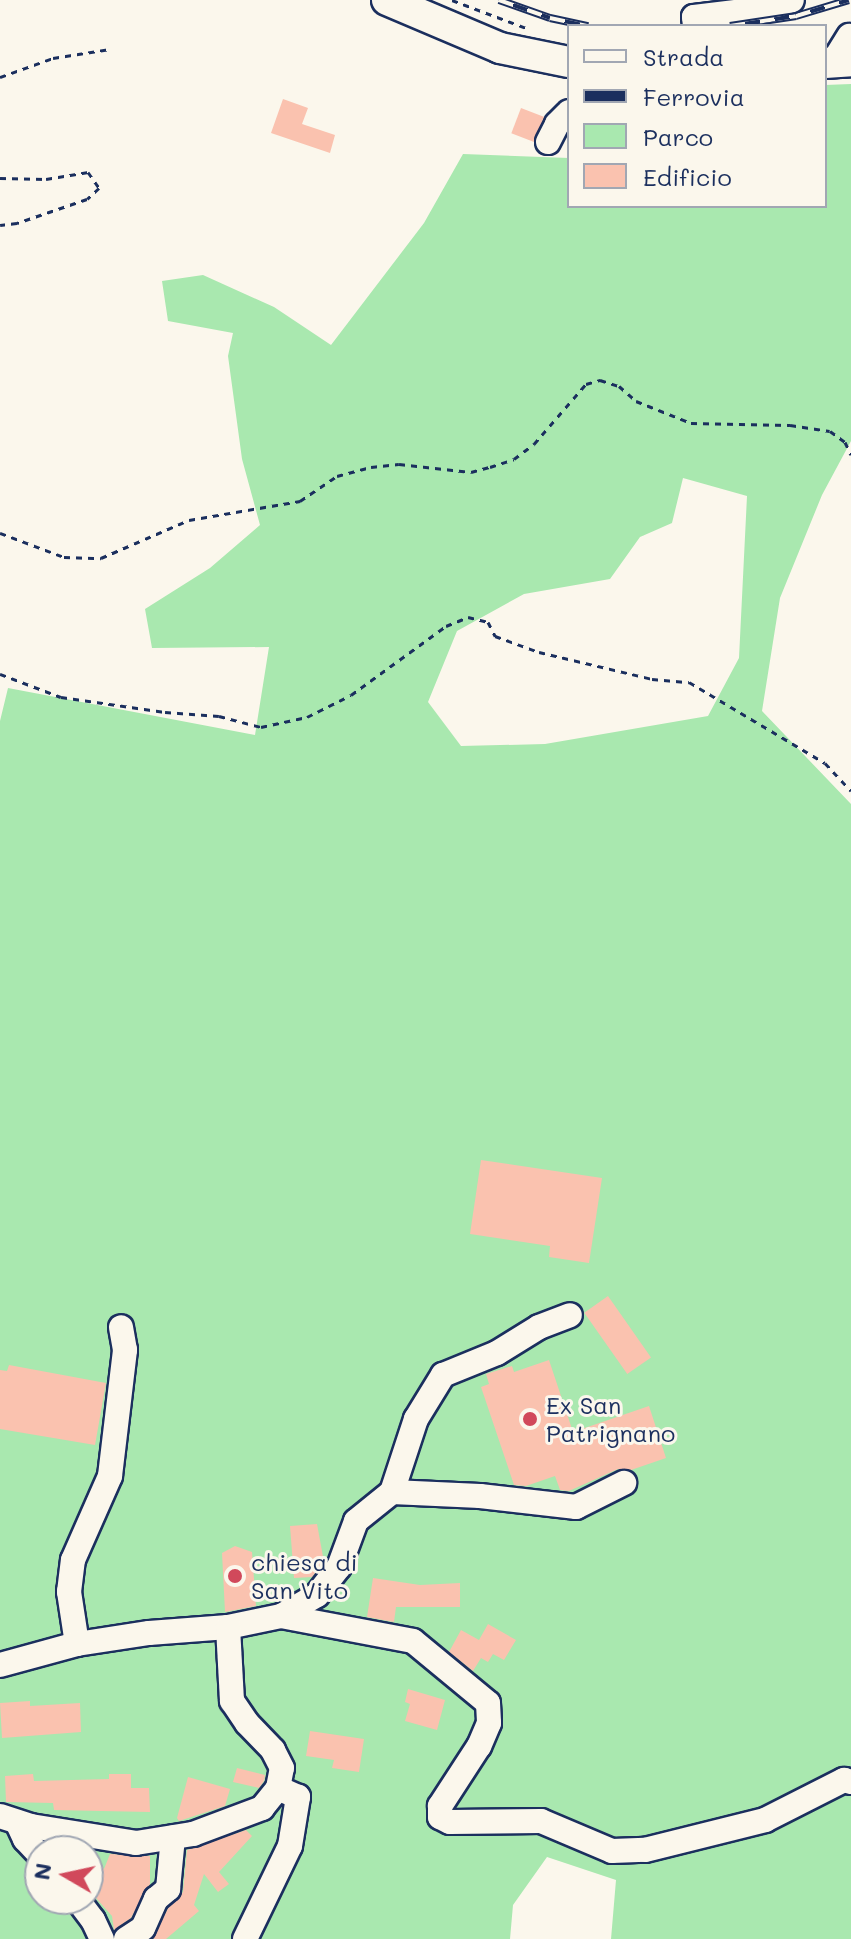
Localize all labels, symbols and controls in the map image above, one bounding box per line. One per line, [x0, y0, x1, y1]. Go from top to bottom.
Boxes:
legend [567, 24, 827, 208]
text: Strada [643, 41, 724, 72]
text: Ferrovia [643, 81, 745, 112]
text: Parco [643, 121, 713, 152]
text: Edificio [643, 161, 732, 192]
place label: Ex San Patrignano [546, 1391, 675, 1447]
marker: Ex San Patrignano [521, 1410, 539, 1428]
place label: chiesa di San Vito [251, 1548, 358, 1604]
marker: chiesa di San Vito [226, 1567, 244, 1585]
north arrow [24, 1835, 104, 1915]
text: N [26, 1861, 57, 1882]

